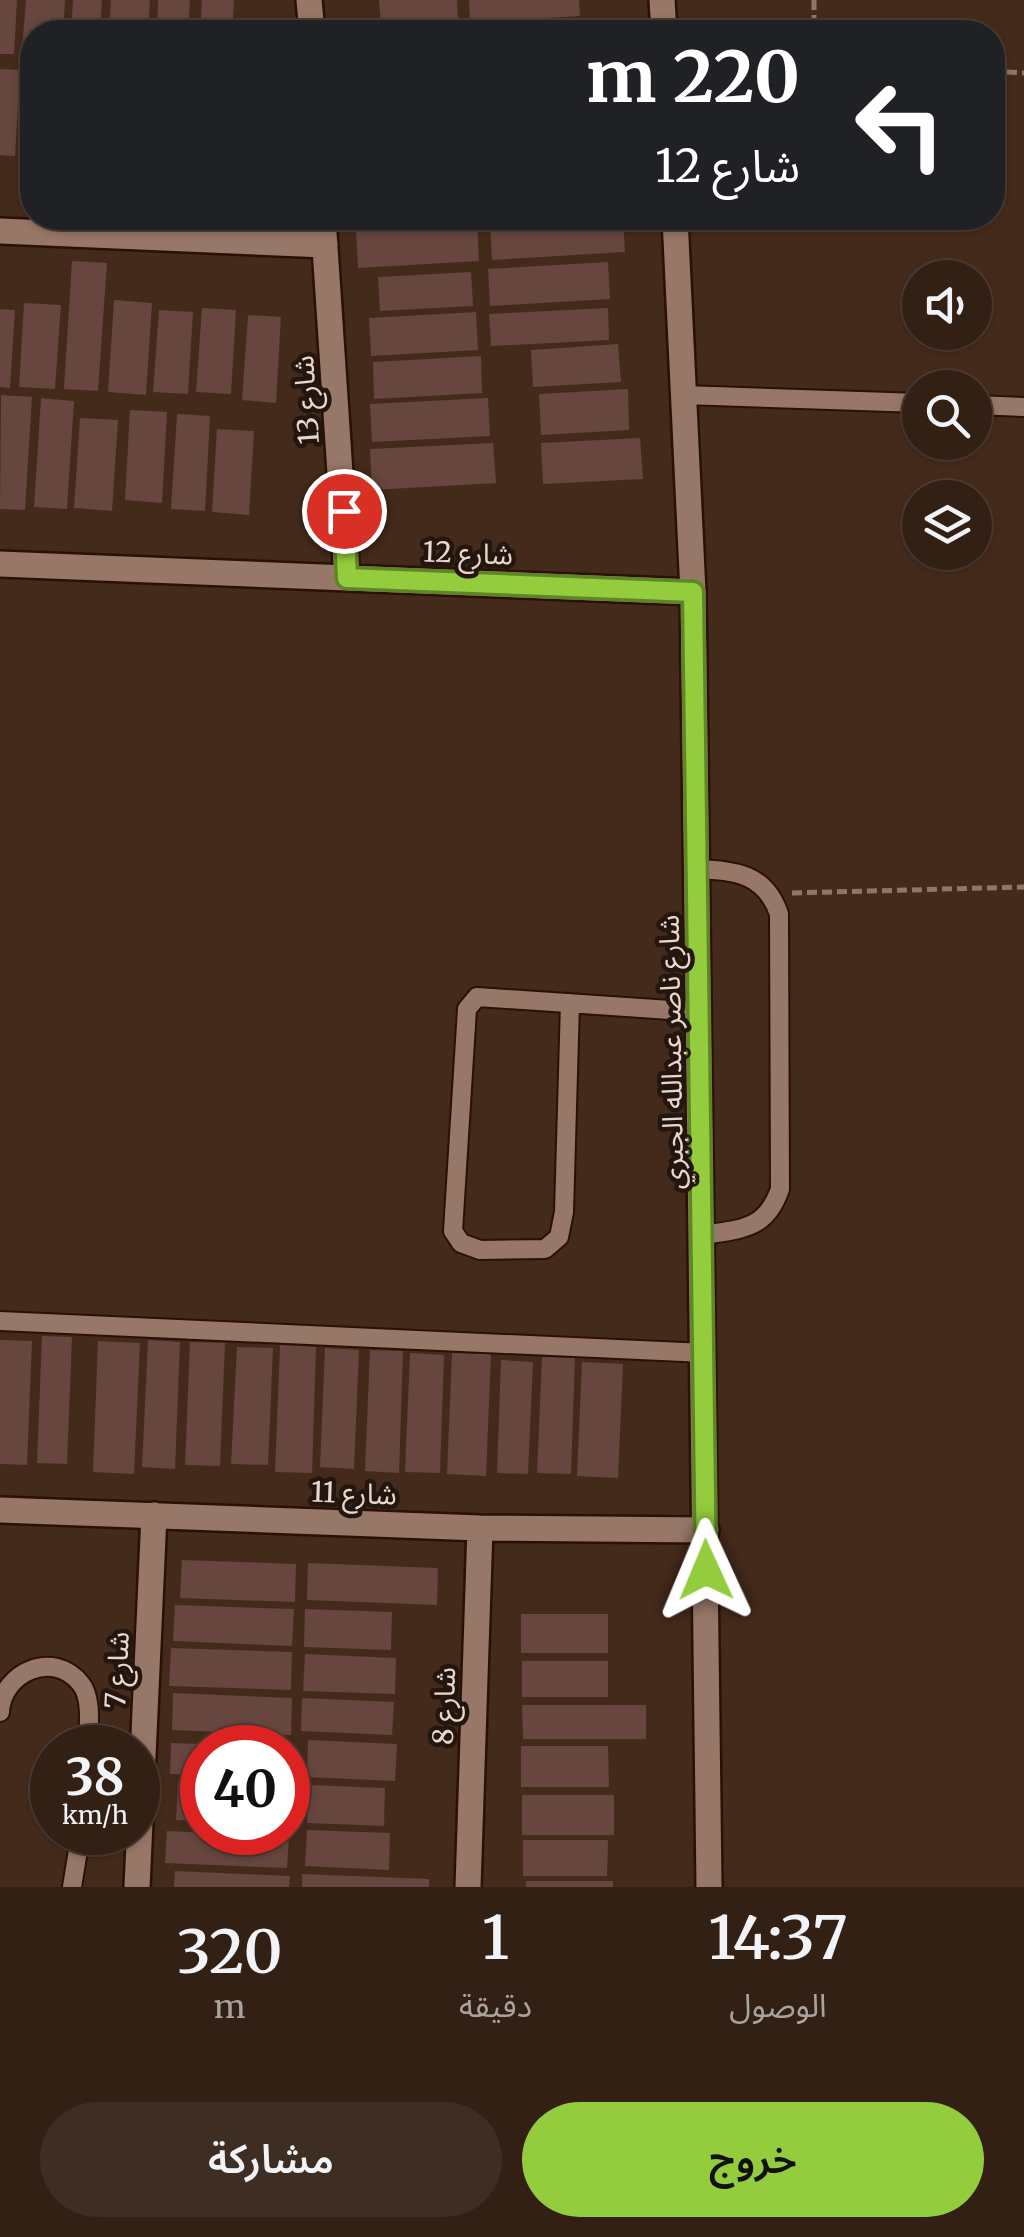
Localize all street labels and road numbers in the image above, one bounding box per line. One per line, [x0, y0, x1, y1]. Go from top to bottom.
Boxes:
street label: شارع 13 [285, 354, 330, 446]
street label: شارع 12 [422, 533, 514, 576]
street label: شارع ناصر عبدالله الجبري [651, 914, 695, 1190]
street label: شارع 11 [310, 1474, 397, 1515]
street label: شارع 7 [97, 1631, 140, 1710]
street label: شارع 8 [425, 1666, 466, 1746]

